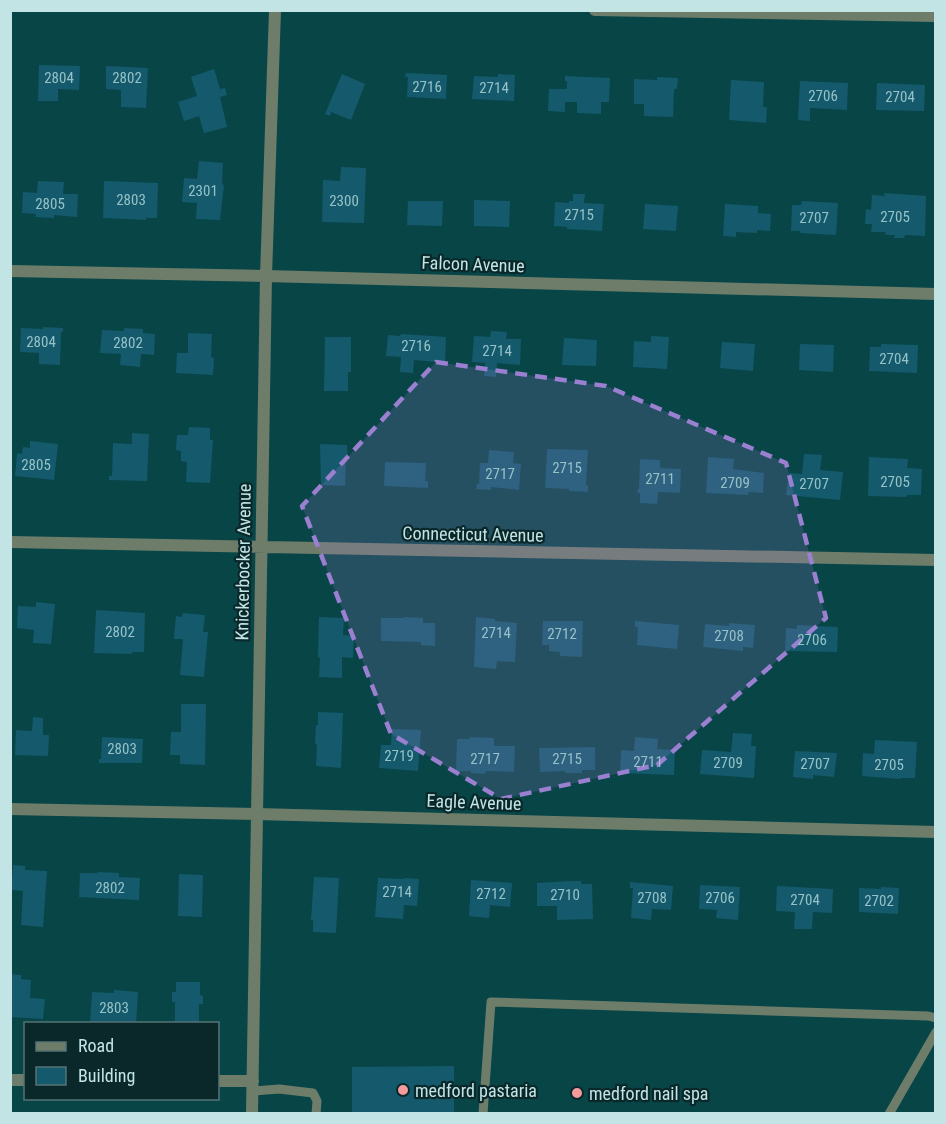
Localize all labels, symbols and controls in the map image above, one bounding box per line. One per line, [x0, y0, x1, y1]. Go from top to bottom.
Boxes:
house number: 2804 [44, 69, 74, 87]
house number: 2802 [112, 69, 142, 87]
house number: 2716 [412, 78, 442, 96]
house number: 2714 [479, 79, 509, 97]
house number: 2706 [808, 87, 838, 105]
house number: 2704 [885, 88, 915, 106]
house number: 2301 [188, 182, 218, 200]
house number: 2803 [116, 191, 146, 209]
house number: 2300 [329, 192, 359, 210]
house number: 2805 [35, 195, 65, 213]
house number: 2715 [564, 206, 594, 224]
house number: 2705 [880, 208, 910, 226]
house number: 2707 [799, 209, 829, 227]
street label: Falcon Avenue [421, 252, 525, 276]
house number: 2804 [26, 333, 56, 351]
house number: 2802 [113, 334, 143, 352]
house number: 2716 [401, 337, 431, 355]
house number: 2714 [482, 342, 512, 360]
house number: 2704 [879, 350, 909, 368]
house number: 2805 [21, 456, 51, 474]
house number: 2715 [552, 459, 582, 477]
house number: 2717 [485, 465, 515, 483]
house number: 2711 [645, 470, 675, 488]
house number: 2705 [880, 473, 910, 491]
house number: 2709 [720, 474, 750, 492]
house number: 2707 [799, 475, 829, 493]
street label: Knickerbocker Avenue [231, 483, 255, 641]
street label: Connecticut Avenue [402, 522, 544, 546]
house number: 2802 [105, 623, 135, 641]
house number: 2714 [481, 624, 511, 642]
house number: 2712 [547, 625, 577, 643]
house number: 2708 [714, 627, 744, 645]
house number: 2706 [797, 631, 827, 649]
house number: 2803 [107, 740, 137, 758]
house number: 2719 [384, 747, 414, 765]
house number: 2717 [470, 750, 500, 768]
house number: 2715 [552, 750, 582, 768]
house number: 2711 [633, 753, 663, 771]
house number: 2709 [713, 754, 743, 772]
house number: 2707 [800, 755, 830, 773]
house number: 2705 [874, 756, 904, 774]
street label: Eagle Avenue [426, 790, 522, 814]
house number: 2802 [95, 879, 125, 897]
house number: 2714 [382, 883, 412, 901]
house number: 2712 [476, 885, 506, 903]
house number: 2710 [550, 886, 580, 904]
house number: 2708 [637, 889, 667, 907]
house number: 2706 [705, 889, 735, 907]
house number: 2704 [790, 891, 820, 909]
house number: 2702 [864, 892, 894, 910]
house number: 2803 [99, 999, 129, 1017]
legend [24, 1022, 219, 1100]
text: Road [78, 1035, 114, 1056]
text: Building [78, 1065, 135, 1086]
place label: medford pastaria [415, 1080, 537, 1101]
marker: medford pastaria [396, 1083, 410, 1097]
place label: medford nail spa [589, 1083, 708, 1104]
marker: medford nail spa [570, 1086, 584, 1100]

